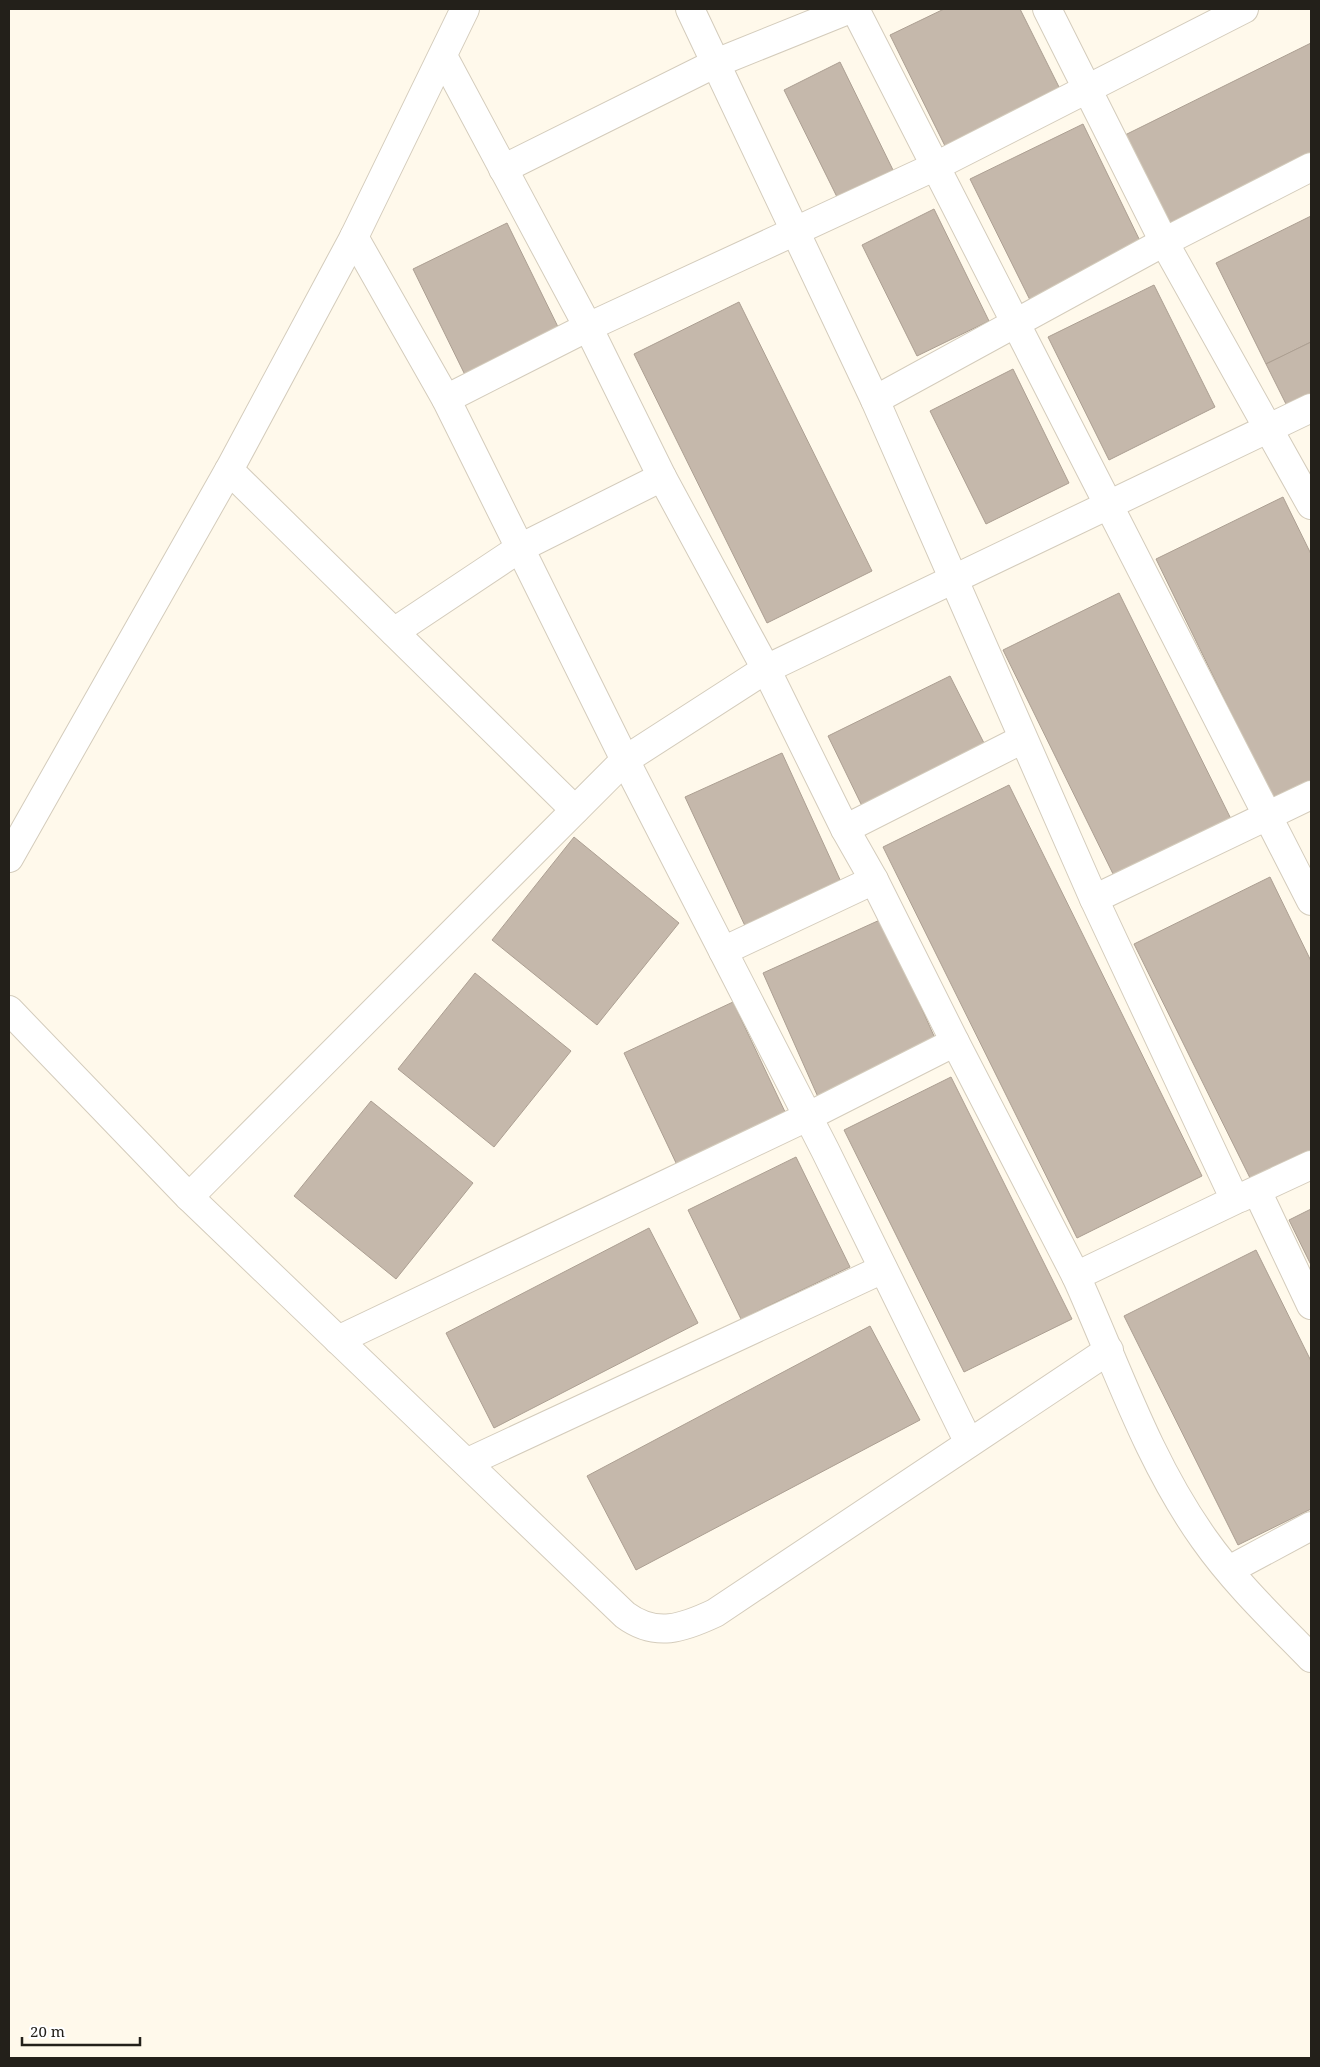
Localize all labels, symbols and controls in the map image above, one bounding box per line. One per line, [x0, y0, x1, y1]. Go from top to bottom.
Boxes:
scale bar [22, 2014, 140, 2046]
text: 20 m [30, 2021, 65, 2041]

